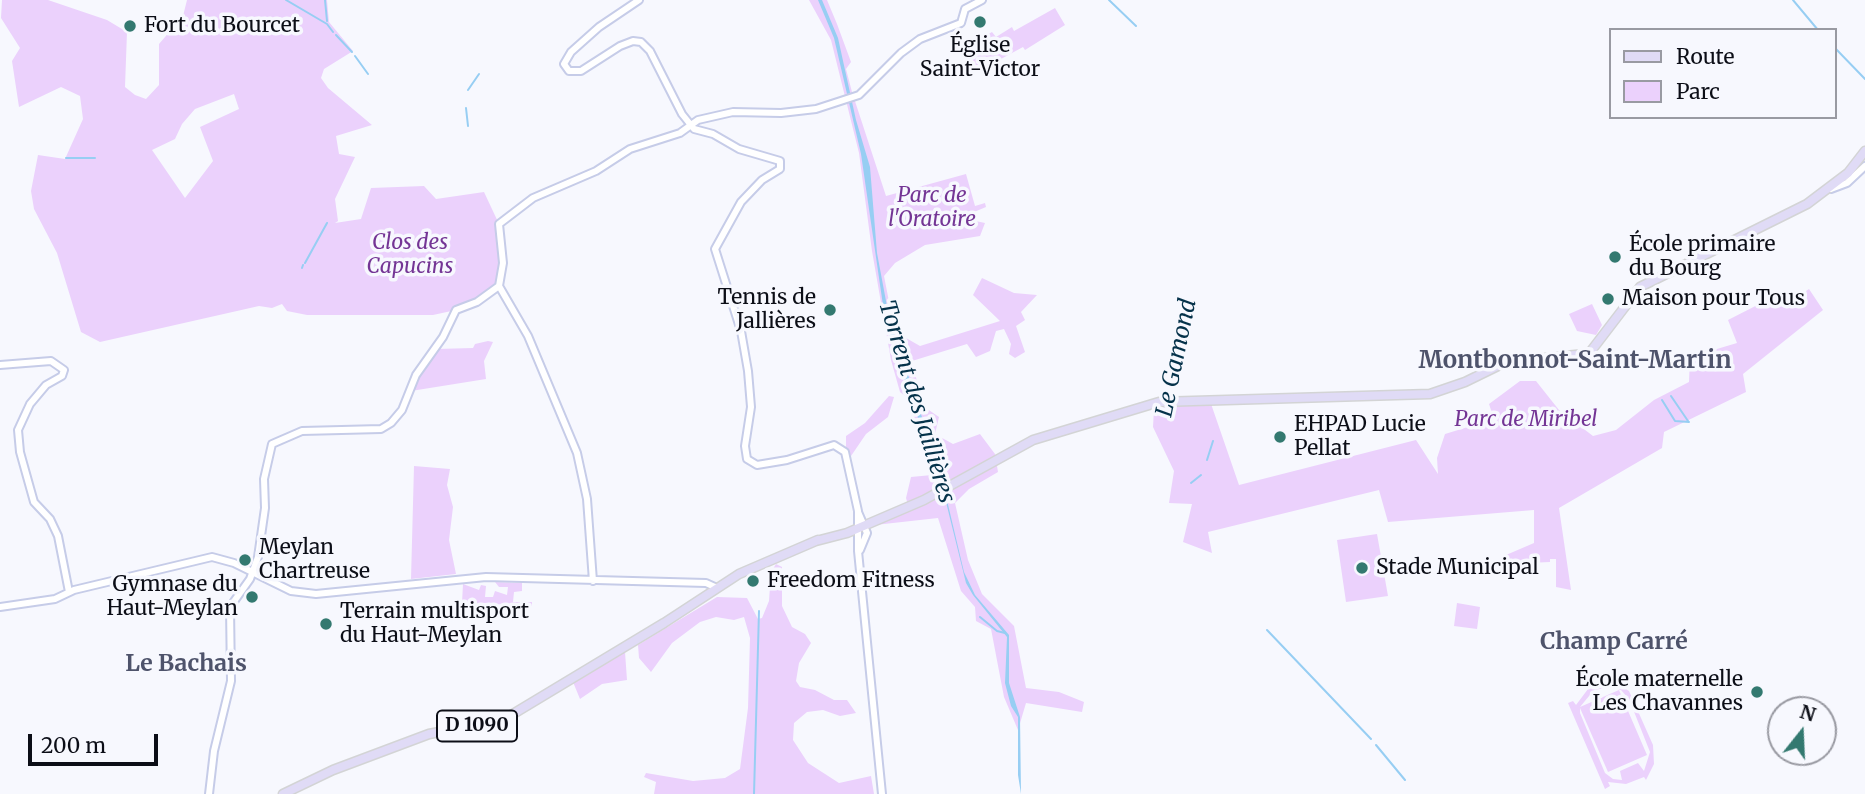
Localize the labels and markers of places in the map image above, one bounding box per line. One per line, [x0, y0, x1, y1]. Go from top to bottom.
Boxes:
place label: Fort du Bourcet [144, 13, 300, 39]
marker: Église Saint-Victor [972, 14, 988, 30]
marker: Fort du Bourcet [122, 18, 138, 34]
place label: Église Saint-Victor [920, 33, 1040, 83]
place label: École primaire du Bourg [1629, 232, 1775, 282]
marker: École primaire du Bourg [1607, 249, 1623, 265]
place label: Tennis de Jallières [717, 285, 816, 335]
place label: Maison pour Tous [1622, 286, 1805, 312]
marker: Maison pour Tous [1600, 291, 1616, 307]
marker: Tennis de Jallières [822, 302, 838, 318]
place label: EHPAD Lucie Pellat [1294, 412, 1426, 462]
marker: EHPAD Lucie Pellat [1272, 429, 1288, 445]
place label: Meylan Chartreuse [259, 535, 370, 585]
marker: Meylan Chartreuse [237, 552, 253, 568]
place label: Stade Municipal [1376, 555, 1539, 581]
marker: Stade Municipal [1354, 560, 1370, 576]
place label: Freedom Fitness [767, 568, 935, 594]
place label: Gymnase du Haut-Meylan [107, 572, 238, 622]
marker: Freedom Fitness [745, 573, 761, 589]
marker: Gymnase du Haut-Meylan [244, 589, 260, 605]
place label: Terrain multisport du Haut-Meylan [340, 599, 529, 649]
marker: Terrain multisport du Haut-Meylan [318, 616, 334, 632]
place label: École maternelle Les Chavannes [1576, 667, 1743, 717]
marker: École maternelle Les Chavannes [1749, 684, 1765, 700]

